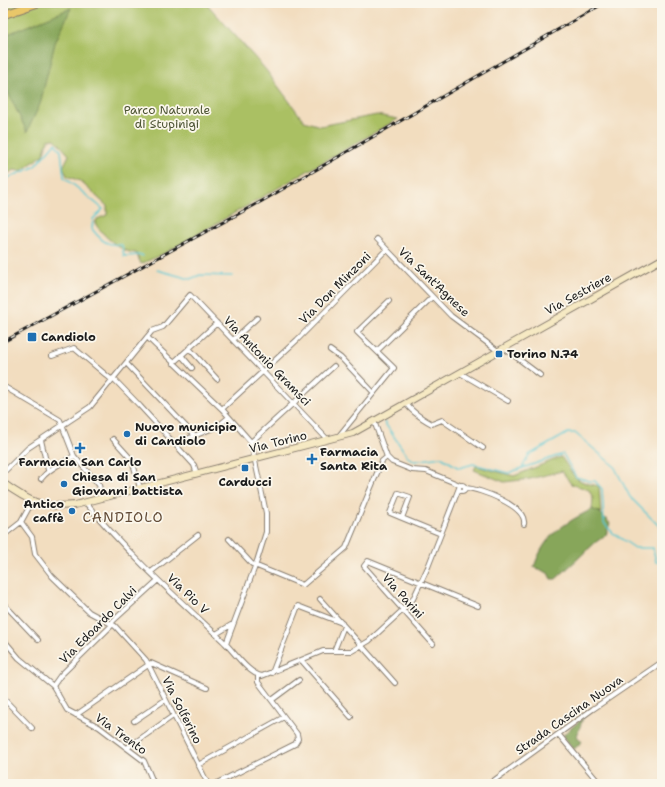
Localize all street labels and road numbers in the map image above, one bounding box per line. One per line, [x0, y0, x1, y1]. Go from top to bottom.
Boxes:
street label: Via Sant'Agnese [395, 244, 473, 320]
street label: Via Don Minzoni [295, 248, 375, 328]
street label: Via Sestriere [542, 269, 614, 319]
street label: Via Antonio Gramsci [220, 313, 314, 409]
street label: Via Torino [247, 427, 309, 457]
street label: Via Pio V [164, 570, 212, 618]
street label: Via Parini [378, 570, 428, 622]
street label: Via Edoardo Calvi [56, 583, 140, 667]
street label: Strada Cascina Nuova [512, 671, 626, 758]
street label: Via Solferino [158, 674, 206, 746]
street label: Via Trento [92, 710, 150, 758]

